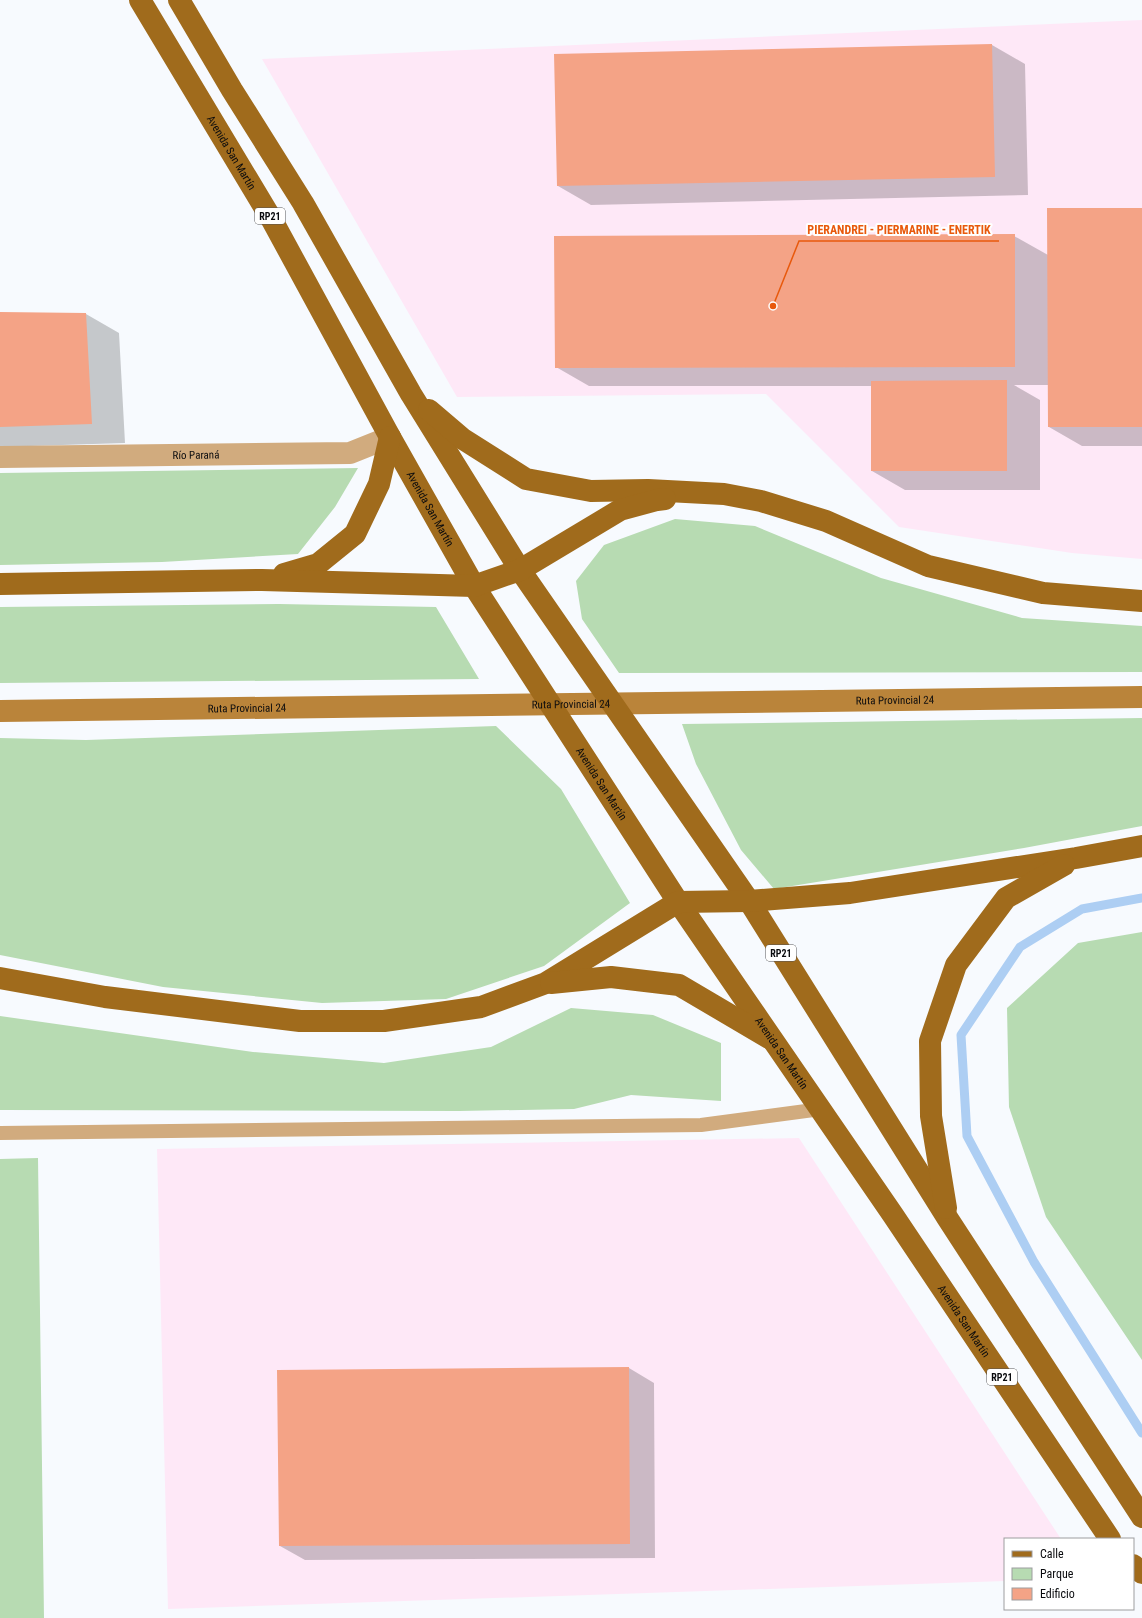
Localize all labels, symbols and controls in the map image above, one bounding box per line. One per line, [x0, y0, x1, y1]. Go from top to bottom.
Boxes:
street label: Avenida San Martín [204, 113, 259, 192]
road number: RP21 [255, 208, 285, 224]
callout: PIERANDREI - PIERMARINE - ENERTIK [799, 217, 999, 241]
text: PIERANDREI - PIERMARINE - ENERTIK [807, 223, 991, 237]
street label: Río Paraná [172, 448, 219, 462]
street label: Avenida San Martín [404, 469, 457, 549]
street label: Ruta Provincial 24 [856, 693, 935, 707]
street label: Ruta Provincial 24 [532, 697, 611, 711]
street label: Ruta Provincial 24 [208, 701, 287, 715]
street label: Avenida San Martín [573, 745, 630, 823]
road number: RP21 [766, 945, 796, 961]
street label: Avenida San Martín [753, 1015, 811, 1091]
street label: Avenida San Martín [935, 1282, 993, 1360]
road number: RP21 [987, 1369, 1017, 1385]
legend [1004, 1538, 1134, 1610]
text: Calle [1040, 1547, 1064, 1561]
text: Parque [1040, 1567, 1074, 1581]
text: Edificio [1040, 1587, 1075, 1601]

